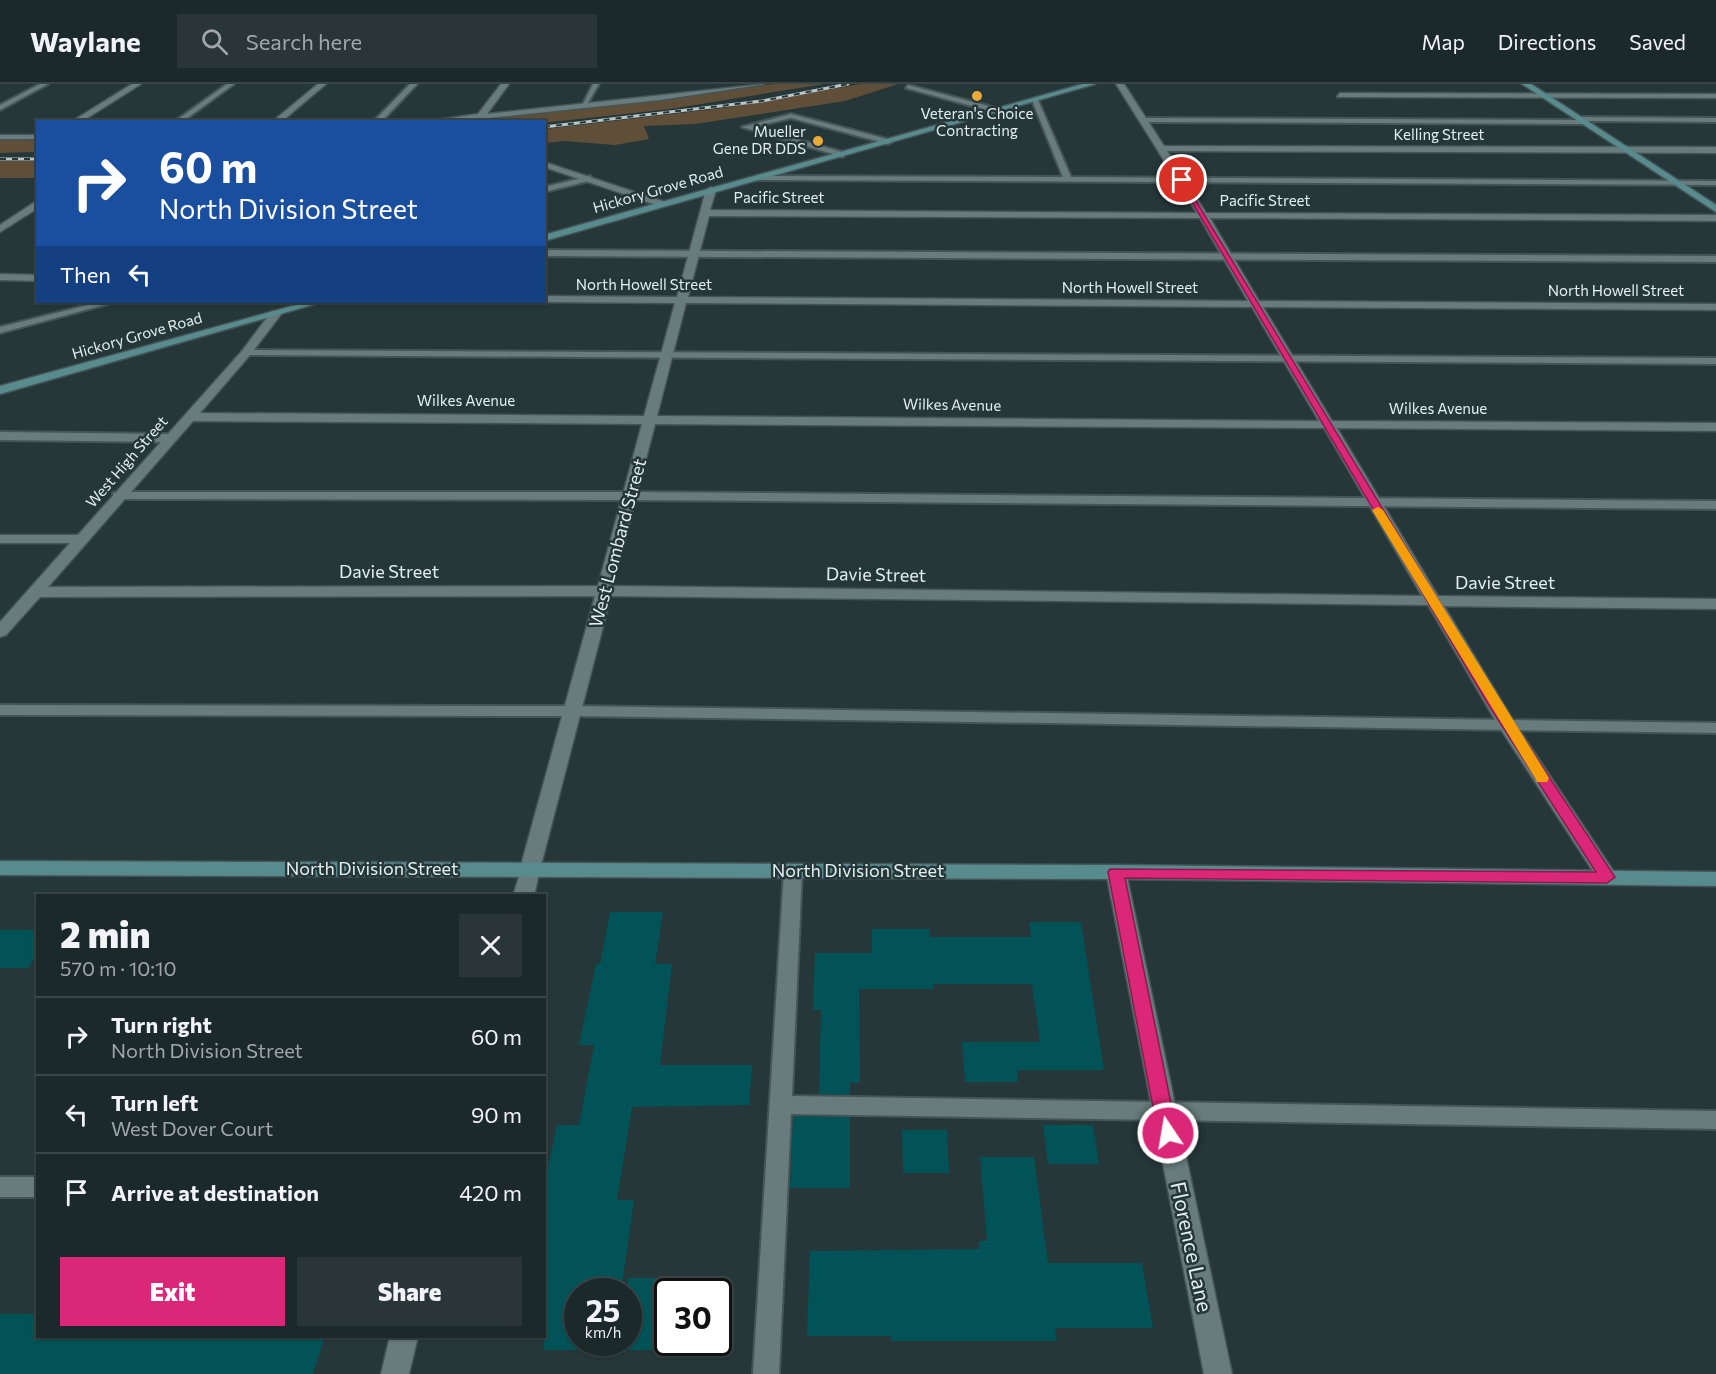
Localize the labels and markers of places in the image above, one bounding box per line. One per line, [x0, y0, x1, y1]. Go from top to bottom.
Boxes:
marker: Veteran's Choice Contracting [970, 89, 984, 103]
place label: Veteran's Choice Contracting [920, 104, 1034, 139]
place label: Mueller Gene DR DDS [713, 122, 806, 157]
marker: Mueller Gene DR DDS [811, 134, 825, 148]
pin [1156, 154, 1207, 205]

